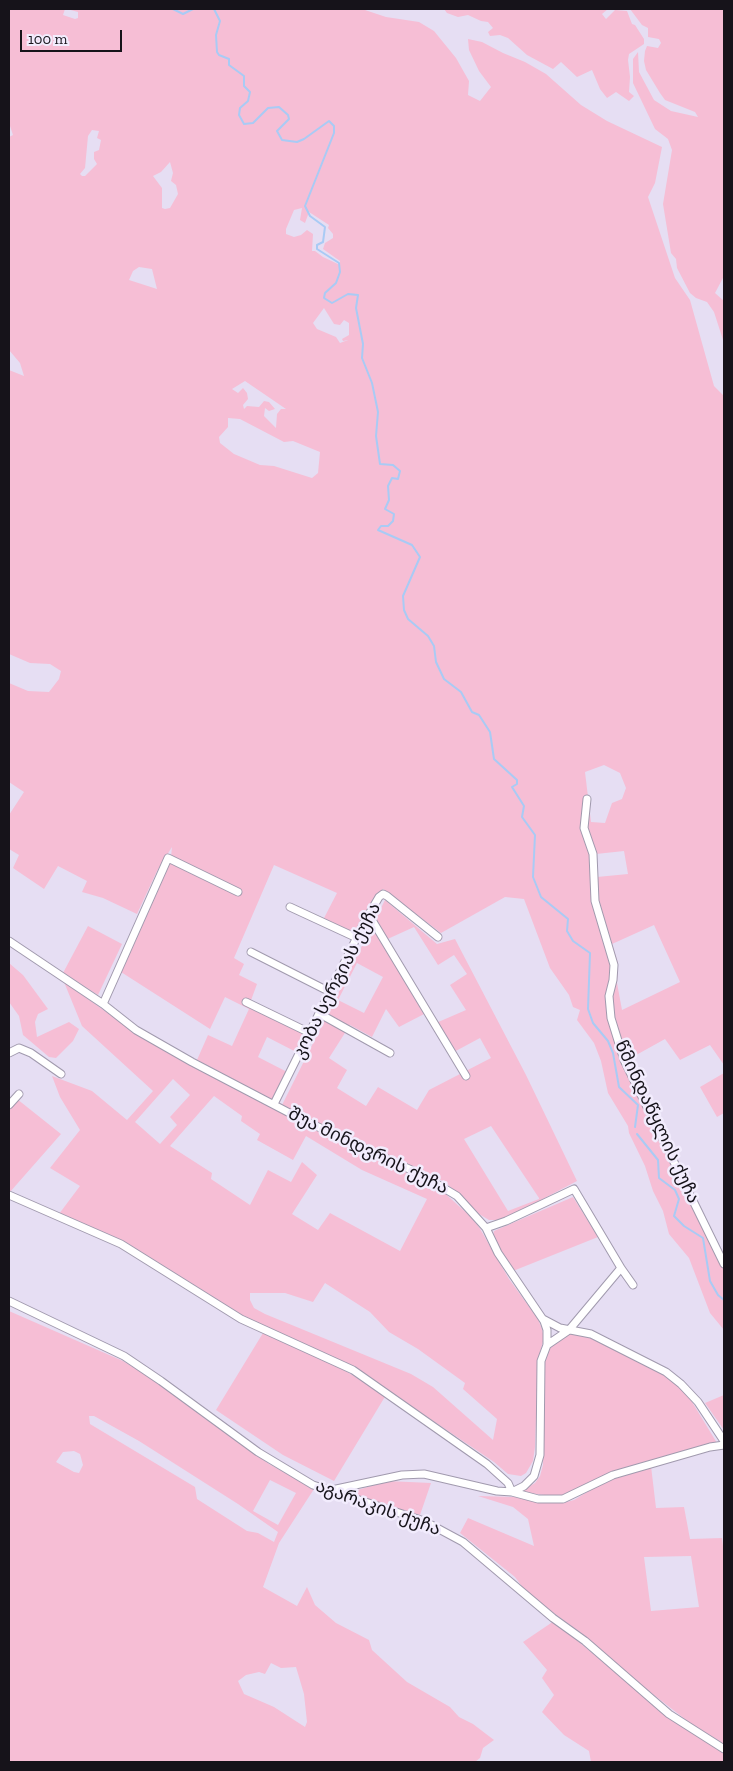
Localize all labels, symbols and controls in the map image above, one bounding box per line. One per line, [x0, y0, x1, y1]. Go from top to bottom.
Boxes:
scale bar [22, 20, 125, 52]
text: 100 m [28, 30, 67, 48]
street label: კობა სერგიას ქუჩა [288, 899, 386, 1063]
street label: წმინდაწყლის ქუჩა [610, 1037, 704, 1207]
street label: შუა მინდვრის ქუჩა [284, 1103, 452, 1199]
street label: აგარაკის ქუჩა [312, 1475, 444, 1541]

